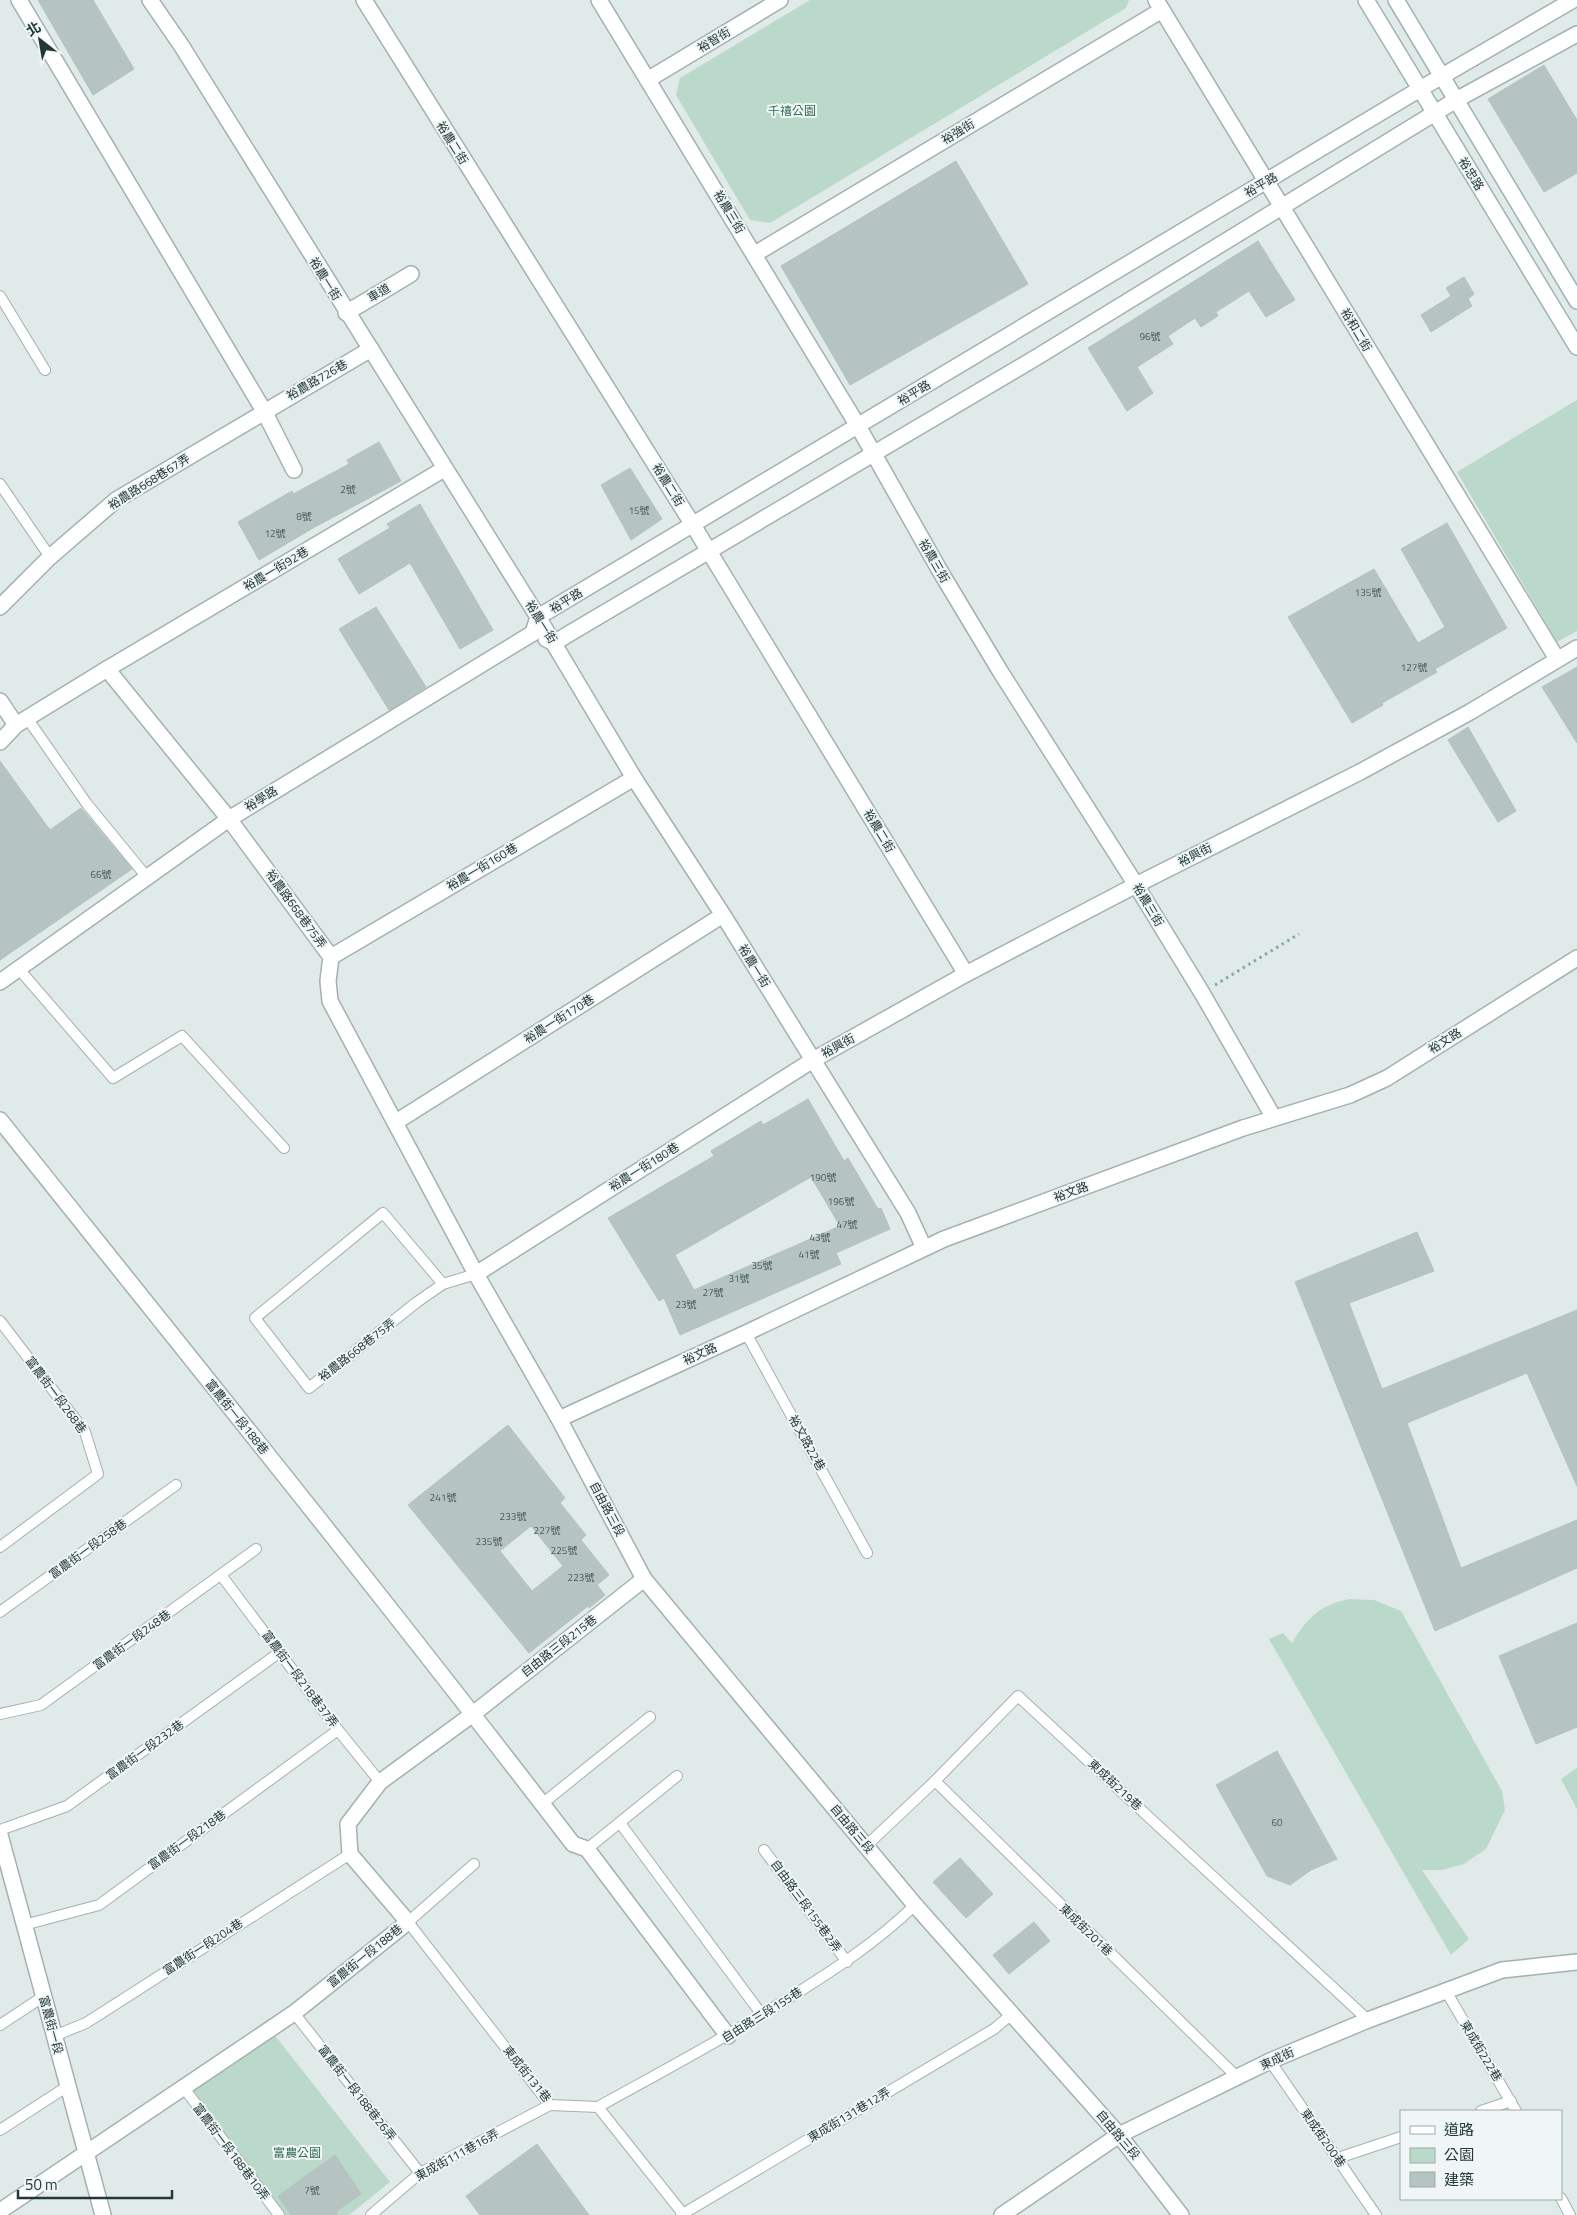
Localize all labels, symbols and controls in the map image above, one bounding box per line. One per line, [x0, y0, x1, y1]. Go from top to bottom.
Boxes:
north arrow [15, 15, 65, 65]
text: 北 [22, 16, 44, 41]
street label: 裕智街 [693, 22, 734, 57]
park label: 千禧公園 [768, 101, 816, 120]
street label: 裕強街 [937, 114, 978, 149]
street label: 裕農二街 [432, 117, 473, 168]
street label: 裕忠路 [1454, 153, 1489, 194]
street label: 裕平路 [1240, 167, 1281, 202]
street label: 裕農三街 [709, 186, 750, 237]
street label: 裕農一街 [305, 253, 346, 304]
street label: 車道 [364, 278, 394, 307]
street label: 裕和二街 [1336, 304, 1377, 355]
house number: 96號 [1139, 329, 1161, 344]
street label: 裕農路726巷 [282, 354, 351, 405]
street label: 裕平路 [893, 375, 934, 410]
street label: 裕農路668巷67弄 [104, 449, 193, 514]
street label: 裕農二街 [648, 459, 689, 510]
house number: 2號 [340, 482, 356, 497]
house number: 15號 [628, 503, 650, 518]
house number: 8號 [296, 509, 312, 524]
house number: 12號 [264, 526, 286, 541]
street label: 裕農三街 [914, 535, 955, 586]
street label: 裕農一街92巷 [239, 542, 312, 596]
street label: 裕平路 [545, 583, 586, 618]
house number: 135號 [1355, 585, 1381, 600]
street label: 裕農一街 [521, 596, 562, 647]
house number: 127號 [1401, 660, 1427, 675]
street label: 裕學路 [240, 781, 281, 816]
street label: 裕農二街 [859, 805, 900, 856]
street label: 裕農一街160巷 [442, 838, 521, 895]
street label: 裕興街 [1174, 838, 1215, 871]
street label: 裕農路668巷75弄 [261, 865, 332, 952]
house number: 66號 [90, 867, 112, 882]
street label: 裕農三街 [1128, 879, 1169, 930]
street label: 裕農一街 [734, 940, 775, 991]
street label: 裕農一街170巷 [520, 989, 598, 1048]
street label: 裕文路 [1424, 1023, 1465, 1058]
street label: 裕興街 [817, 1029, 858, 1063]
street label: 裕農一街180巷 [605, 1137, 683, 1196]
house number: 190號 [810, 1170, 836, 1185]
street label: 裕文路 [1051, 1176, 1091, 1207]
house number: 196號 [828, 1194, 854, 1209]
house number: 47號 [836, 1217, 858, 1232]
house number: 43號 [809, 1230, 831, 1245]
house number: 41號 [798, 1247, 820, 1262]
house number: 35號 [751, 1258, 773, 1273]
house number: 31號 [728, 1271, 750, 1286]
house number: 27號 [702, 1285, 724, 1300]
house number: 23號 [675, 1297, 697, 1312]
street label: 裕農路668巷75弄 [314, 1313, 399, 1386]
street label: 裕文路 [679, 1338, 720, 1370]
street label: 富農街一段268巷 [21, 1352, 92, 1437]
street label: 富農街一段188巷 [201, 1375, 274, 1458]
street label: 裕文路22巷 [784, 1411, 831, 1474]
street label: 自由路三段 [585, 1478, 630, 1540]
house number: 241號 [430, 1490, 456, 1505]
house number: 233號 [500, 1509, 526, 1524]
street label: 富農街一段258巷 [45, 1514, 131, 1583]
house number: 227號 [534, 1523, 560, 1538]
house number: 235號 [476, 1534, 502, 1549]
house number: 225號 [551, 1543, 577, 1558]
house number: 223號 [568, 1570, 594, 1585]
street label: 富農街一段248巷 [89, 1605, 175, 1674]
street label: 自由路三段215巷 [517, 1610, 601, 1681]
street label: 富農街一段218巷37弄 [257, 1626, 343, 1731]
street label: 富農街一段232巷 [102, 1715, 188, 1784]
street label: 東成街219巷 [1084, 1754, 1147, 1815]
street label: 自由路三段 [826, 1800, 879, 1858]
street label: 富農街一段218巷 [144, 1805, 230, 1874]
house number: 60 [1271, 1815, 1283, 1830]
street label: 自由路三段155巷2弄 [766, 1855, 847, 1956]
street label: 東成街201巷 [1055, 1899, 1117, 1960]
street label: 富農街一段204巷 [159, 1914, 247, 1980]
street label: 富農街一段188巷 [323, 1919, 406, 1992]
street label: 自由路三段155巷 [718, 1982, 806, 2047]
street label: 富農街一段 [35, 1993, 68, 2056]
street label: 東成街222巷 [1456, 2017, 1507, 2085]
street label: 富農街一段188巷26弄 [314, 2041, 401, 2145]
street label: 東成街131巷 [499, 2041, 556, 2106]
street label: 東成街 [1256, 2042, 1297, 2075]
street label: 東成街131巷12弄 [804, 2082, 894, 2147]
street label: 富農街一段188巷10弄 [188, 2099, 274, 2204]
street label: 東成街200巷 [1296, 2104, 1351, 2171]
street label: 自由路三段 [1092, 2106, 1145, 2164]
legend [1400, 2110, 1562, 2200]
text: 道路 [1444, 2118, 1474, 2141]
street label: 東成街111巷16弄 [411, 2124, 502, 2186]
park label: 富農公園 [273, 2143, 321, 2162]
text: 公園 [1444, 2143, 1474, 2166]
scale bar [18, 2168, 171, 2200]
text: 建築 [1444, 2168, 1474, 2191]
text: 50 m [25, 2173, 58, 2196]
house number: 7號 [304, 2183, 320, 2198]

